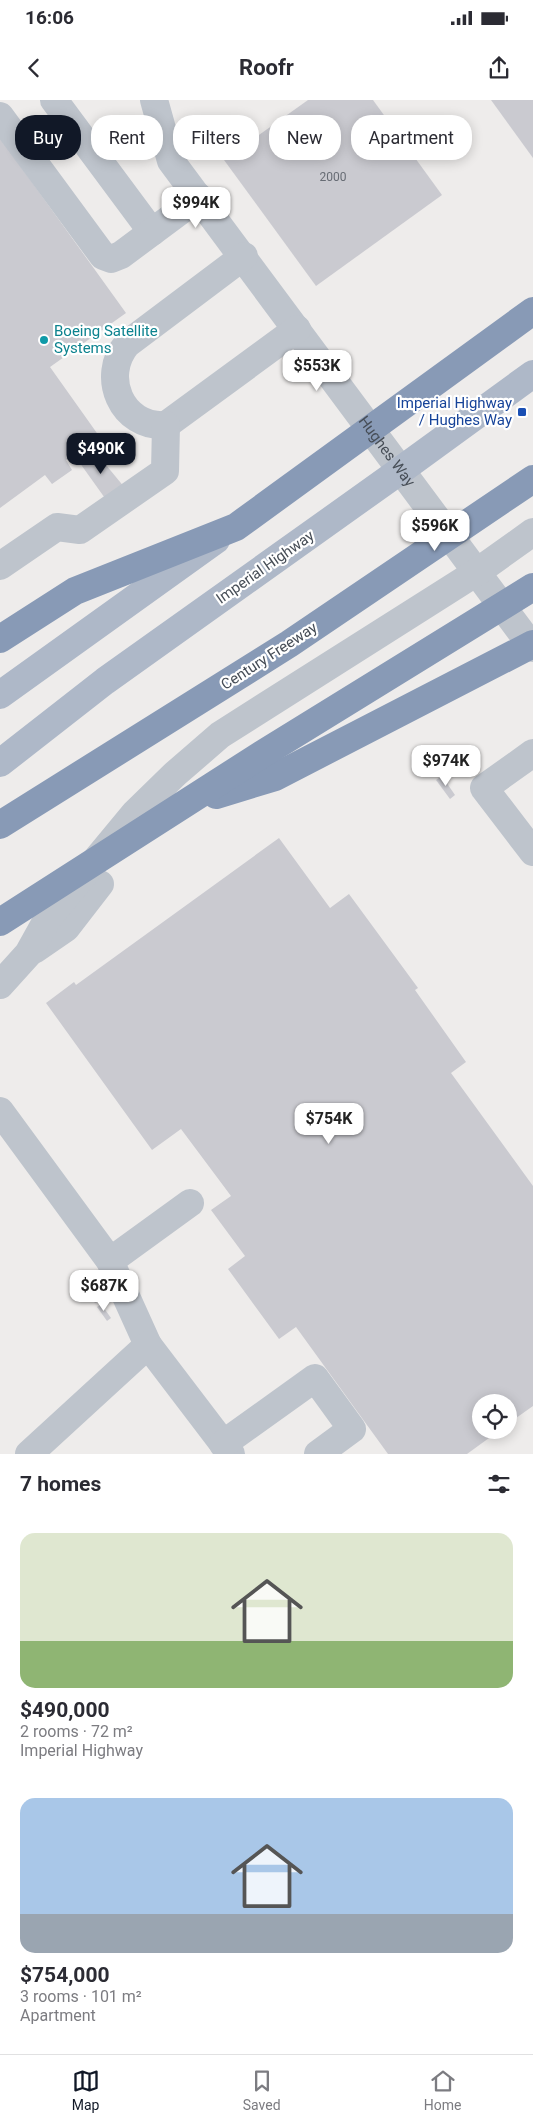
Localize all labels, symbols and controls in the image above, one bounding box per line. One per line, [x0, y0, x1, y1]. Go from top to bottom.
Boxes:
text: 16:06 [25, 6, 74, 29]
icon: back [20, 54, 48, 82]
icon: share [485, 54, 513, 82]
text: Roofr [239, 55, 294, 80]
chip: Buy [15, 115, 81, 160]
chip: Rent [91, 115, 163, 160]
chip: Filters [173, 115, 259, 160]
chip: New [269, 115, 341, 160]
chip: Apartment [351, 115, 472, 160]
house number: 2000 [320, 170, 347, 184]
pin: $994K [161, 186, 231, 229]
text: $994K [173, 193, 219, 212]
place label: Boeing Satellite Systems [54, 322, 158, 357]
marker: Boeing Satellite Systems [38, 334, 50, 346]
pin: $553K [282, 350, 352, 392]
text: $553K [294, 356, 340, 375]
place label: Imperial Highway / Hughes Way [397, 394, 512, 429]
marker: Imperial Highway / Hughes Way [516, 406, 528, 418]
street label: Hughes Way [355, 412, 419, 490]
pin: $490K [66, 432, 136, 475]
text: $490K [78, 439, 124, 458]
pin: $596K [400, 510, 470, 552]
text: $596K [412, 516, 458, 535]
street label: Imperial Highway [213, 527, 317, 607]
street label: Century Freeway [218, 618, 320, 694]
pin: $974K [411, 744, 481, 787]
text: $974K [423, 751, 469, 770]
pin: $754K [294, 1102, 364, 1145]
text: $754K [306, 1109, 352, 1128]
pin: $687K [69, 1270, 139, 1312]
text: $687K [81, 1276, 127, 1295]
map controls [472, 1394, 517, 1439]
button: locate [472, 1394, 517, 1439]
icon: filters [485, 1470, 513, 1498]
text: 7 homes [20, 1472, 101, 1496]
icon: home [222, 1566, 312, 1656]
text: $490,000 [20, 1698, 110, 1722]
text: 2 rooms · 72 m² [20, 1722, 133, 1741]
text: Imperial Highway [20, 1741, 143, 1760]
icon: home [222, 1831, 312, 1921]
text: $754,000 [20, 1963, 110, 1987]
text: 3 rooms · 101 m² [20, 1987, 142, 2006]
text: Apartment [20, 2006, 96, 2025]
tab: Map [72, 2067, 100, 2113]
tab: Saved [243, 2067, 281, 2113]
tab: Home [424, 2067, 461, 2113]

